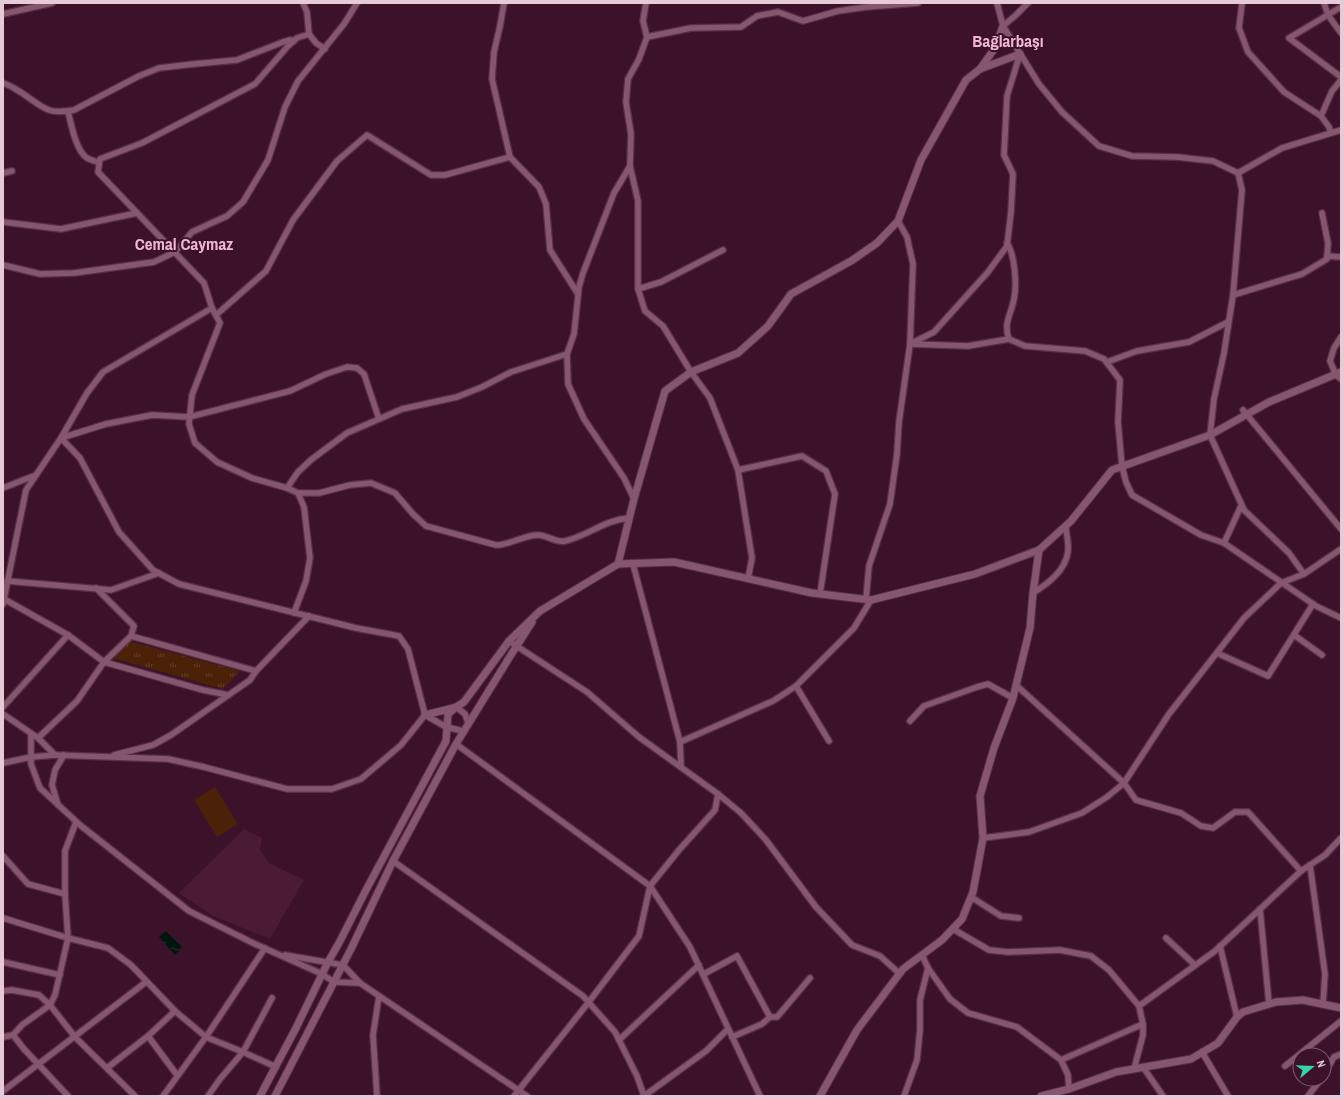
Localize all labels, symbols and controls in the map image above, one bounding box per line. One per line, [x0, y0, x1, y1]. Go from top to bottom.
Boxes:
district label: Bağlarbaşı [972, 29, 1044, 52]
district label: Cemal Caymaz [135, 232, 233, 255]
north arrow [1292, 1047, 1332, 1087]
text: N [1314, 1058, 1329, 1069]

